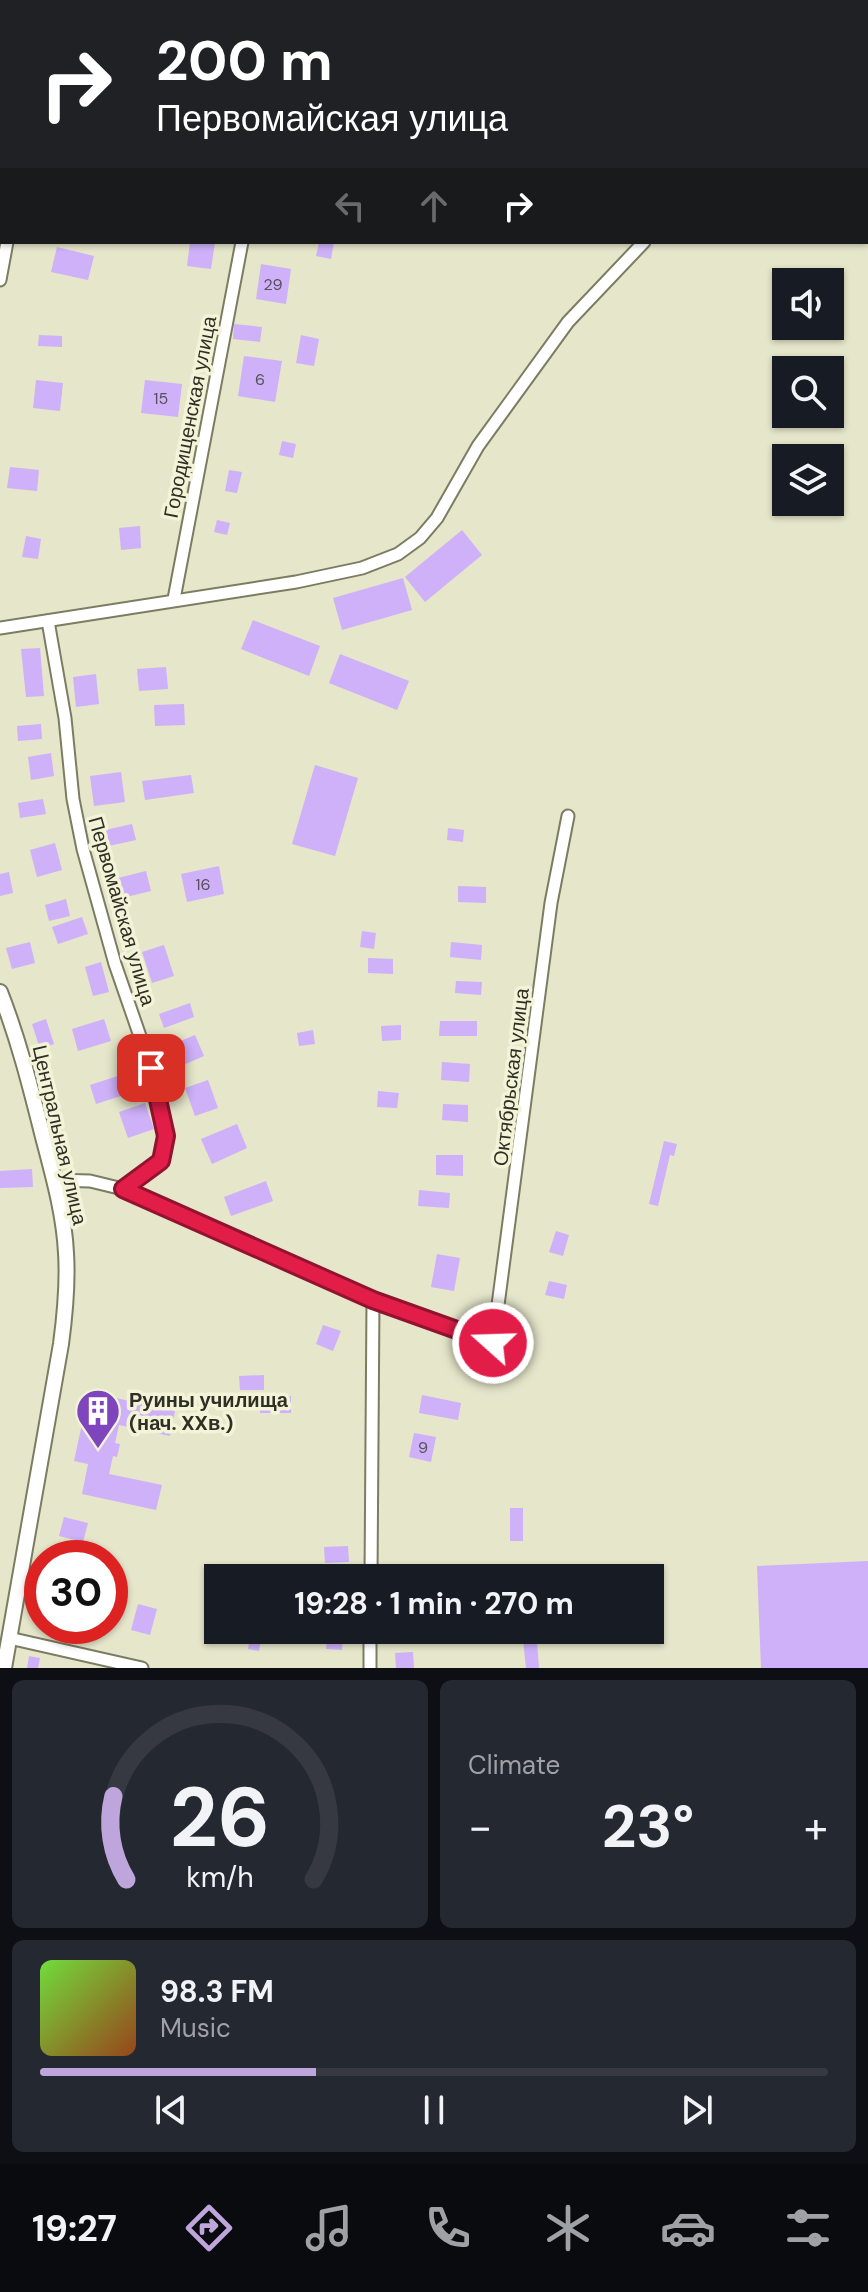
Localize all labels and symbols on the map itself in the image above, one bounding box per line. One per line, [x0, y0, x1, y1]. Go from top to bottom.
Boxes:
house number: 29 [263, 274, 283, 295]
street label: Городищенская улица [158, 313, 222, 520]
house number: 6 [255, 369, 265, 390]
house number: 15 [154, 388, 168, 409]
street label: Первомайская улица [83, 813, 162, 1009]
house number: 16 [195, 874, 211, 895]
street label: Октябрьская улица [487, 986, 535, 1167]
pin [117, 1034, 185, 1102]
street label: Центральная улица [27, 1043, 94, 1228]
position arrow [451, 1301, 535, 1385]
building icon: Руины училища (нач. XXв.) [74, 1387, 122, 1450]
place label: Руины училища (нач. XXв.) [129, 1387, 289, 1436]
house number: 9 [418, 1437, 428, 1458]
speed limit sign: 30 [24, 1540, 128, 1644]

